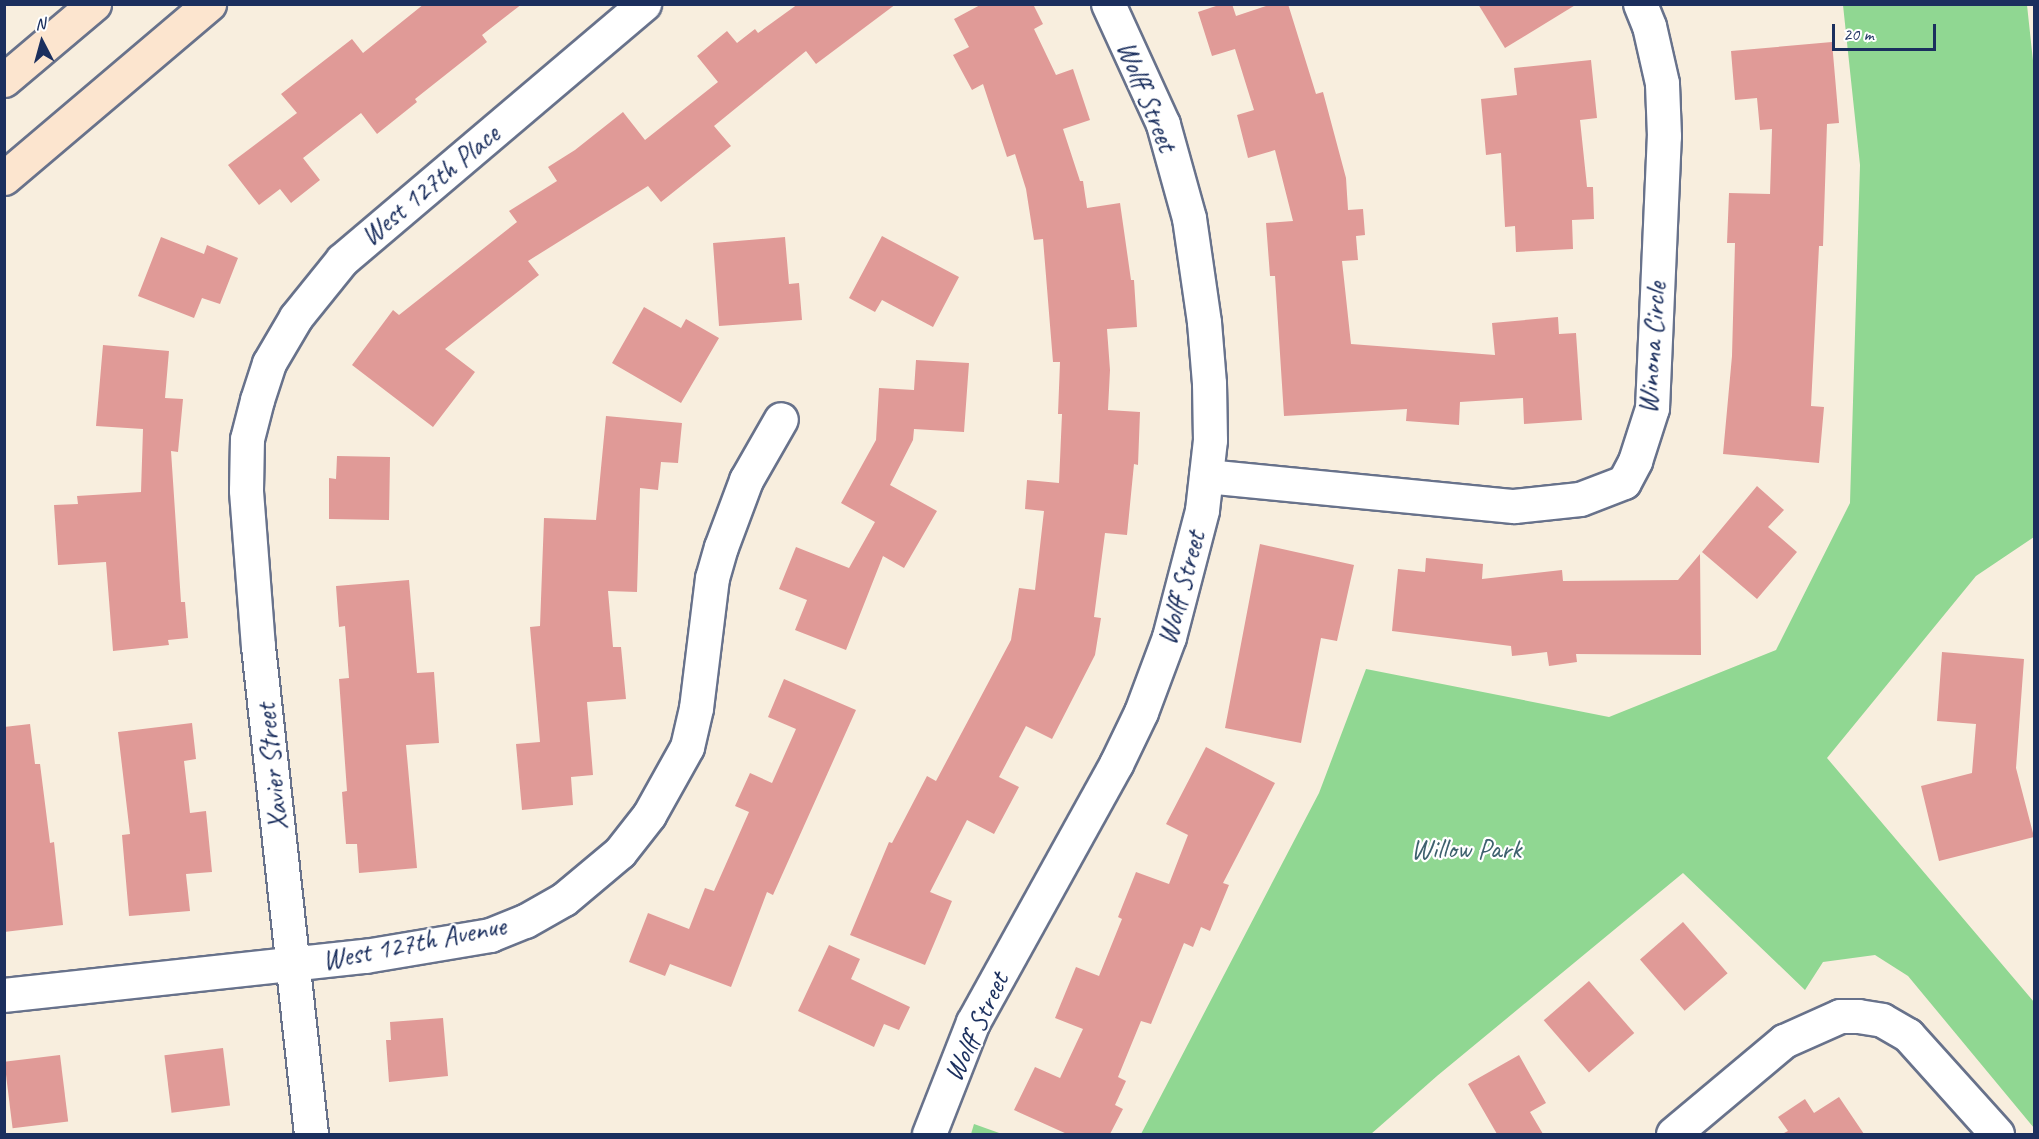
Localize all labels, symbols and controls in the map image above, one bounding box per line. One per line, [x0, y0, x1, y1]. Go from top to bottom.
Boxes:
north arrow [12, 12, 72, 72]
scale bar [1835, 12, 1938, 50]
text: N [34, 14, 46, 35]
text: 20 m [1843, 23, 1874, 45]
street label: Wolff Street [1110, 36, 1184, 156]
street label: West 127th Place [354, 117, 506, 253]
street label: Winona Circle [1631, 281, 1673, 415]
street label: Wolff Street [1150, 527, 1212, 649]
street label: Xavier Street [249, 702, 295, 832]
park label: Willow Park [1410, 832, 1522, 866]
street label: West 127th Avenue [319, 909, 509, 977]
street label: Wolff Street [936, 967, 1016, 1087]

